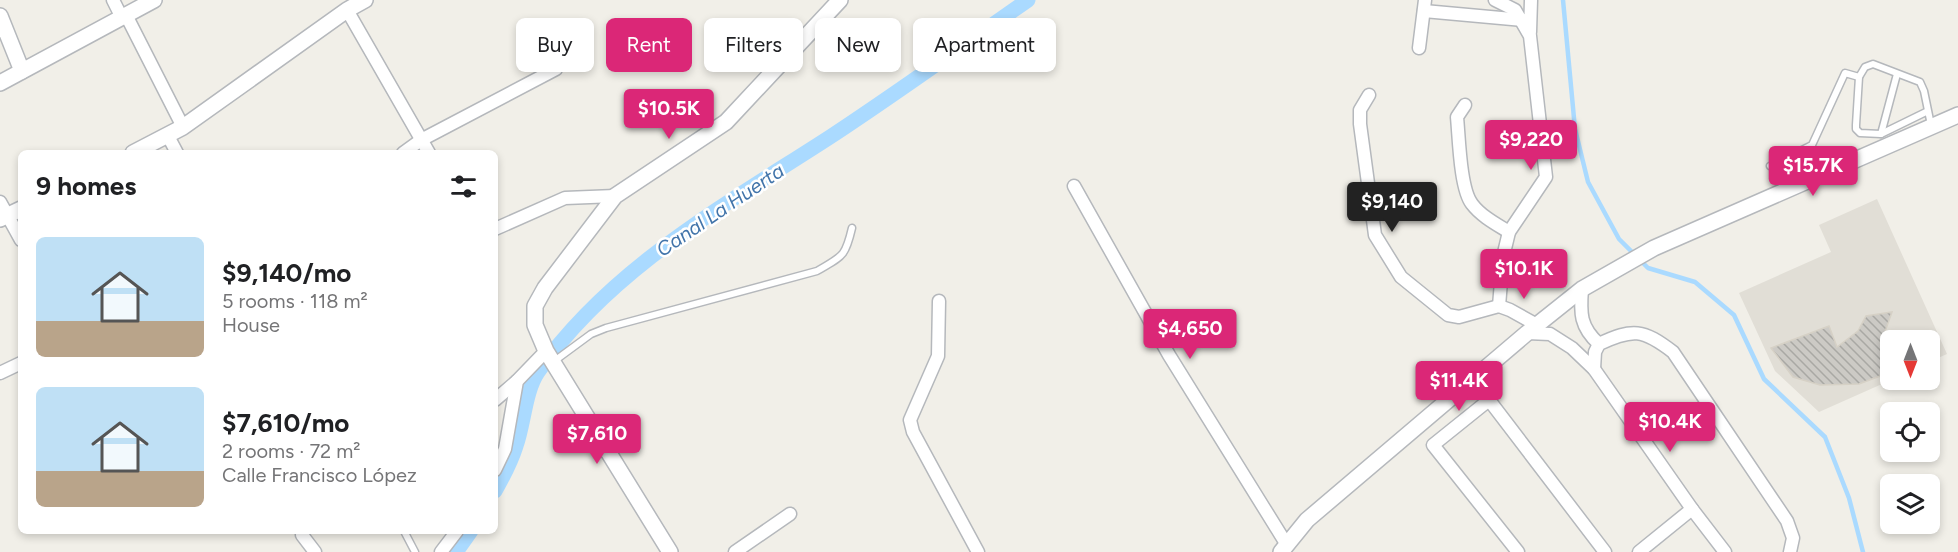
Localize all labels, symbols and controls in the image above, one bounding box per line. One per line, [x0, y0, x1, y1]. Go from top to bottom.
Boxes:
chip: Buy [516, 18, 594, 72]
chip: Rent [606, 18, 692, 72]
chip: Filters [704, 18, 803, 72]
chip: New [815, 18, 901, 72]
chip: Apartment [913, 18, 1056, 72]
pin: $10.5K [620, 89, 718, 140]
text: $10.5K [638, 96, 700, 120]
pin: $9,220 [1482, 120, 1580, 171]
text: $9,220 [1499, 127, 1563, 151]
pin: $15.7K [1764, 146, 1862, 197]
text: $15.7K [1783, 153, 1843, 177]
water label: Canal La Huerta [652, 158, 789, 262]
text: 9 homes [36, 170, 136, 202]
icon: filters [447, 170, 480, 203]
pin: $9,140 [1343, 182, 1441, 233]
text: $9,140 [1361, 189, 1423, 213]
pin: $10.1K [1475, 249, 1573, 300]
text: $10.1K [1494, 256, 1554, 280]
text: $9,140/mo [222, 257, 351, 289]
icon: home [84, 261, 156, 333]
text: 5 rooms · 118 m² [222, 289, 368, 313]
pin: $4,650 [1141, 309, 1239, 360]
text: House [222, 313, 280, 337]
text: $4,650 [1157, 316, 1223, 340]
north arrow [1880, 330, 1940, 390]
map controls [1880, 330, 1940, 534]
pin: $11.4K [1410, 361, 1508, 412]
text: $11.4K [1430, 368, 1488, 392]
pin: $10.4K [1621, 402, 1719, 453]
button: locate [1880, 402, 1940, 462]
text: $7,610/mo [222, 407, 349, 439]
text: $10.4K [1638, 409, 1702, 433]
icon: home [84, 411, 156, 483]
pin: $7,610 [548, 414, 646, 465]
text: $7,610 [567, 421, 627, 445]
text: 2 rooms · 72 m² [222, 439, 360, 463]
text: Calle Francisco López [222, 463, 417, 487]
button: layers [1880, 474, 1940, 534]

